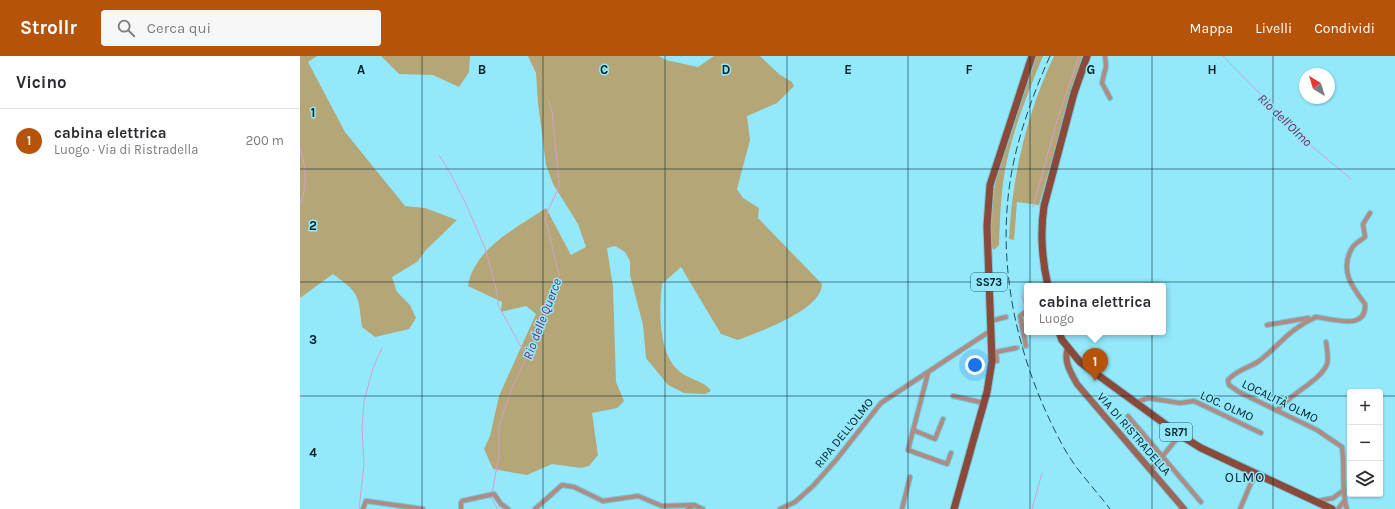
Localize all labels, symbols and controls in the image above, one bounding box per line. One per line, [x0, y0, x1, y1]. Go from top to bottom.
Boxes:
search box [101, 10, 381, 46]
text: Strollr [20, 17, 77, 39]
icon: search [115, 17, 137, 39]
text: Cerca qui [147, 19, 211, 37]
text: Mappa [1190, 20, 1233, 37]
text: Livelli [1255, 20, 1292, 37]
text: Condividi [1314, 20, 1375, 37]
text: A [357, 62, 365, 77]
text: B [478, 62, 486, 77]
text: C [600, 62, 608, 77]
text: D [722, 62, 731, 77]
text: E [844, 62, 852, 77]
text: F [965, 62, 973, 77]
text: G [1087, 62, 1095, 77]
text: H [1207, 62, 1217, 77]
north arrow [1299, 68, 1335, 104]
text: Vicino [16, 72, 67, 92]
water label: Rio dell'Olmo [1255, 91, 1316, 150]
text: 1 [311, 105, 315, 120]
text: cabina elettrica [54, 124, 167, 142]
text: 1 [27, 133, 31, 148]
text: 200 m [246, 133, 284, 148]
text: Luogo · Via di Ristradella [54, 142, 198, 157]
text: 2 [309, 218, 317, 233]
road number: SS73 [971, 273, 1007, 291]
water label: Rio delle Querce [520, 276, 564, 362]
popup [1024, 283, 1166, 335]
text: cabina elettrica [1039, 293, 1151, 311]
text: Luogo [1039, 311, 1074, 326]
text: 3 [309, 332, 317, 347]
pin: 1 [1082, 348, 1108, 381]
your location [965, 355, 985, 375]
street label: LOCALITÀ OLMO [1240, 376, 1321, 426]
street label: LOC. OLMO [1198, 388, 1256, 424]
map controls [1347, 389, 1383, 497]
button: + [1347, 389, 1383, 425]
street label: VIA DI RISTRADELLA [1094, 390, 1174, 478]
street label: RIPA DELL'OLMO [812, 395, 876, 471]
road number: SR71 [1160, 423, 1192, 441]
button: − [1347, 425, 1383, 461]
text: 4 [309, 445, 317, 460]
button: layers [1347, 461, 1383, 497]
district label: OLMO [1225, 469, 1265, 486]

